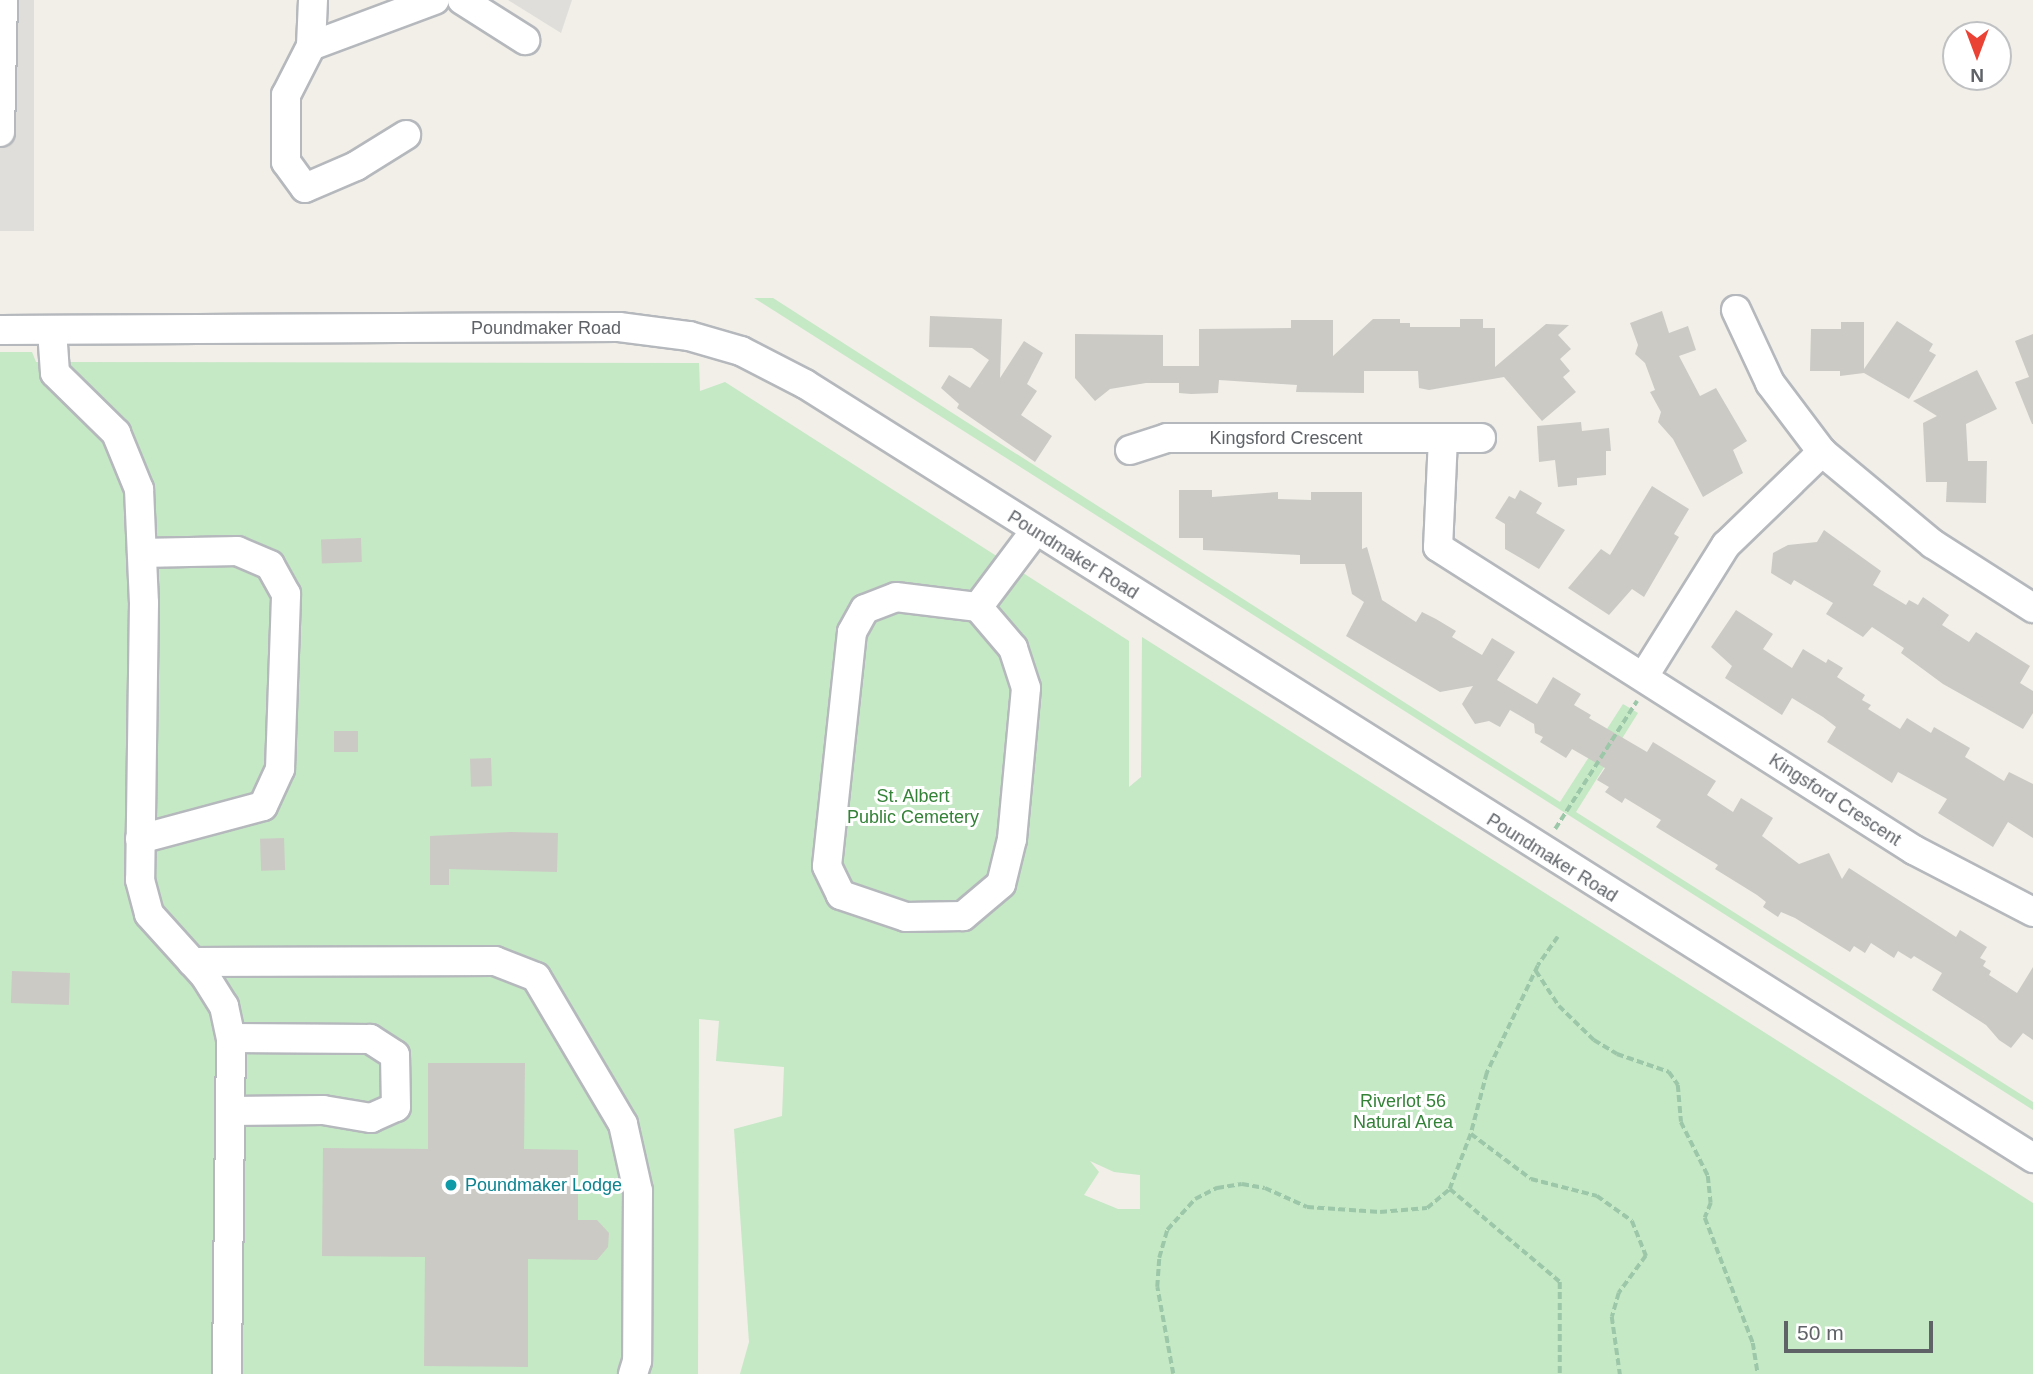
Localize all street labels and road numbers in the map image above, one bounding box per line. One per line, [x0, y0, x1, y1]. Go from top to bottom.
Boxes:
street label: Poundmaker Road [471, 317, 621, 339]
street label: Kingsford Crescent [1209, 427, 1363, 449]
street label: Poundmaker Road [1004, 506, 1142, 604]
street label: Kingsford Crescent [1765, 749, 1905, 851]
street label: Poundmaker Road [1483, 809, 1621, 907]

